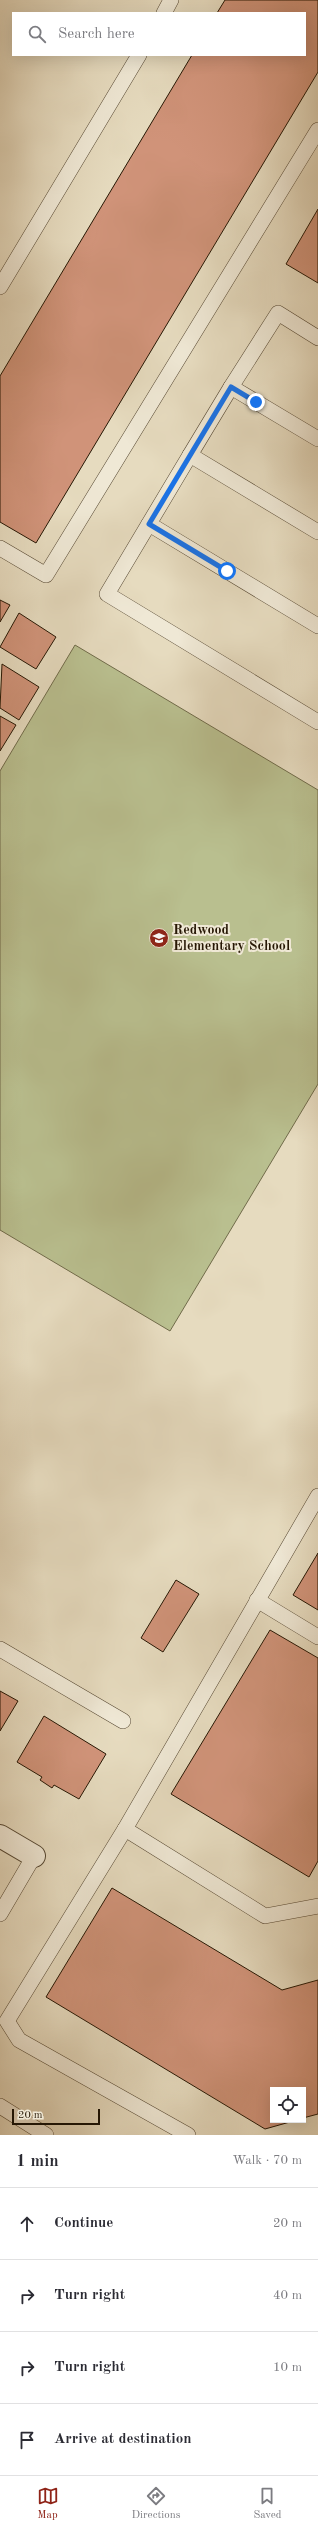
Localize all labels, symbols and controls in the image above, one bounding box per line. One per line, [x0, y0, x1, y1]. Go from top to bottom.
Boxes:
search box [12, 12, 306, 56]
icon: search [26, 23, 48, 45]
text: Search here [58, 27, 135, 42]
route end [247, 393, 265, 411]
route start [218, 562, 236, 580]
place label: Redwood Elementary School [173, 923, 290, 953]
school or university icon: Redwood Elementary School [148, 927, 170, 949]
map controls [270, 2087, 306, 2123]
button: locate [270, 2087, 306, 2123]
scale bar [12, 2107, 100, 2126]
text: 20 m [18, 2110, 43, 2121]
text: 1 min [16, 2153, 59, 2170]
text: Walk · 70 m [233, 2154, 302, 2167]
icon: ahead [16, 2213, 38, 2235]
text: Continue [54, 2216, 113, 2231]
text: 20 m [273, 2217, 302, 2230]
icon: right [16, 2285, 38, 2307]
text: Turn right [54, 2288, 125, 2303]
text: 40 m [273, 2289, 302, 2302]
icon: right [16, 2357, 38, 2379]
text: Turn right [54, 2360, 125, 2375]
text: 10 m [273, 2361, 302, 2374]
icon: arrive [16, 2429, 38, 2451]
text: Arrive at destination [54, 2432, 192, 2447]
tab: Map [37, 2485, 59, 2523]
tab: Directions [132, 2485, 180, 2523]
tab: Saved [253, 2485, 281, 2523]

